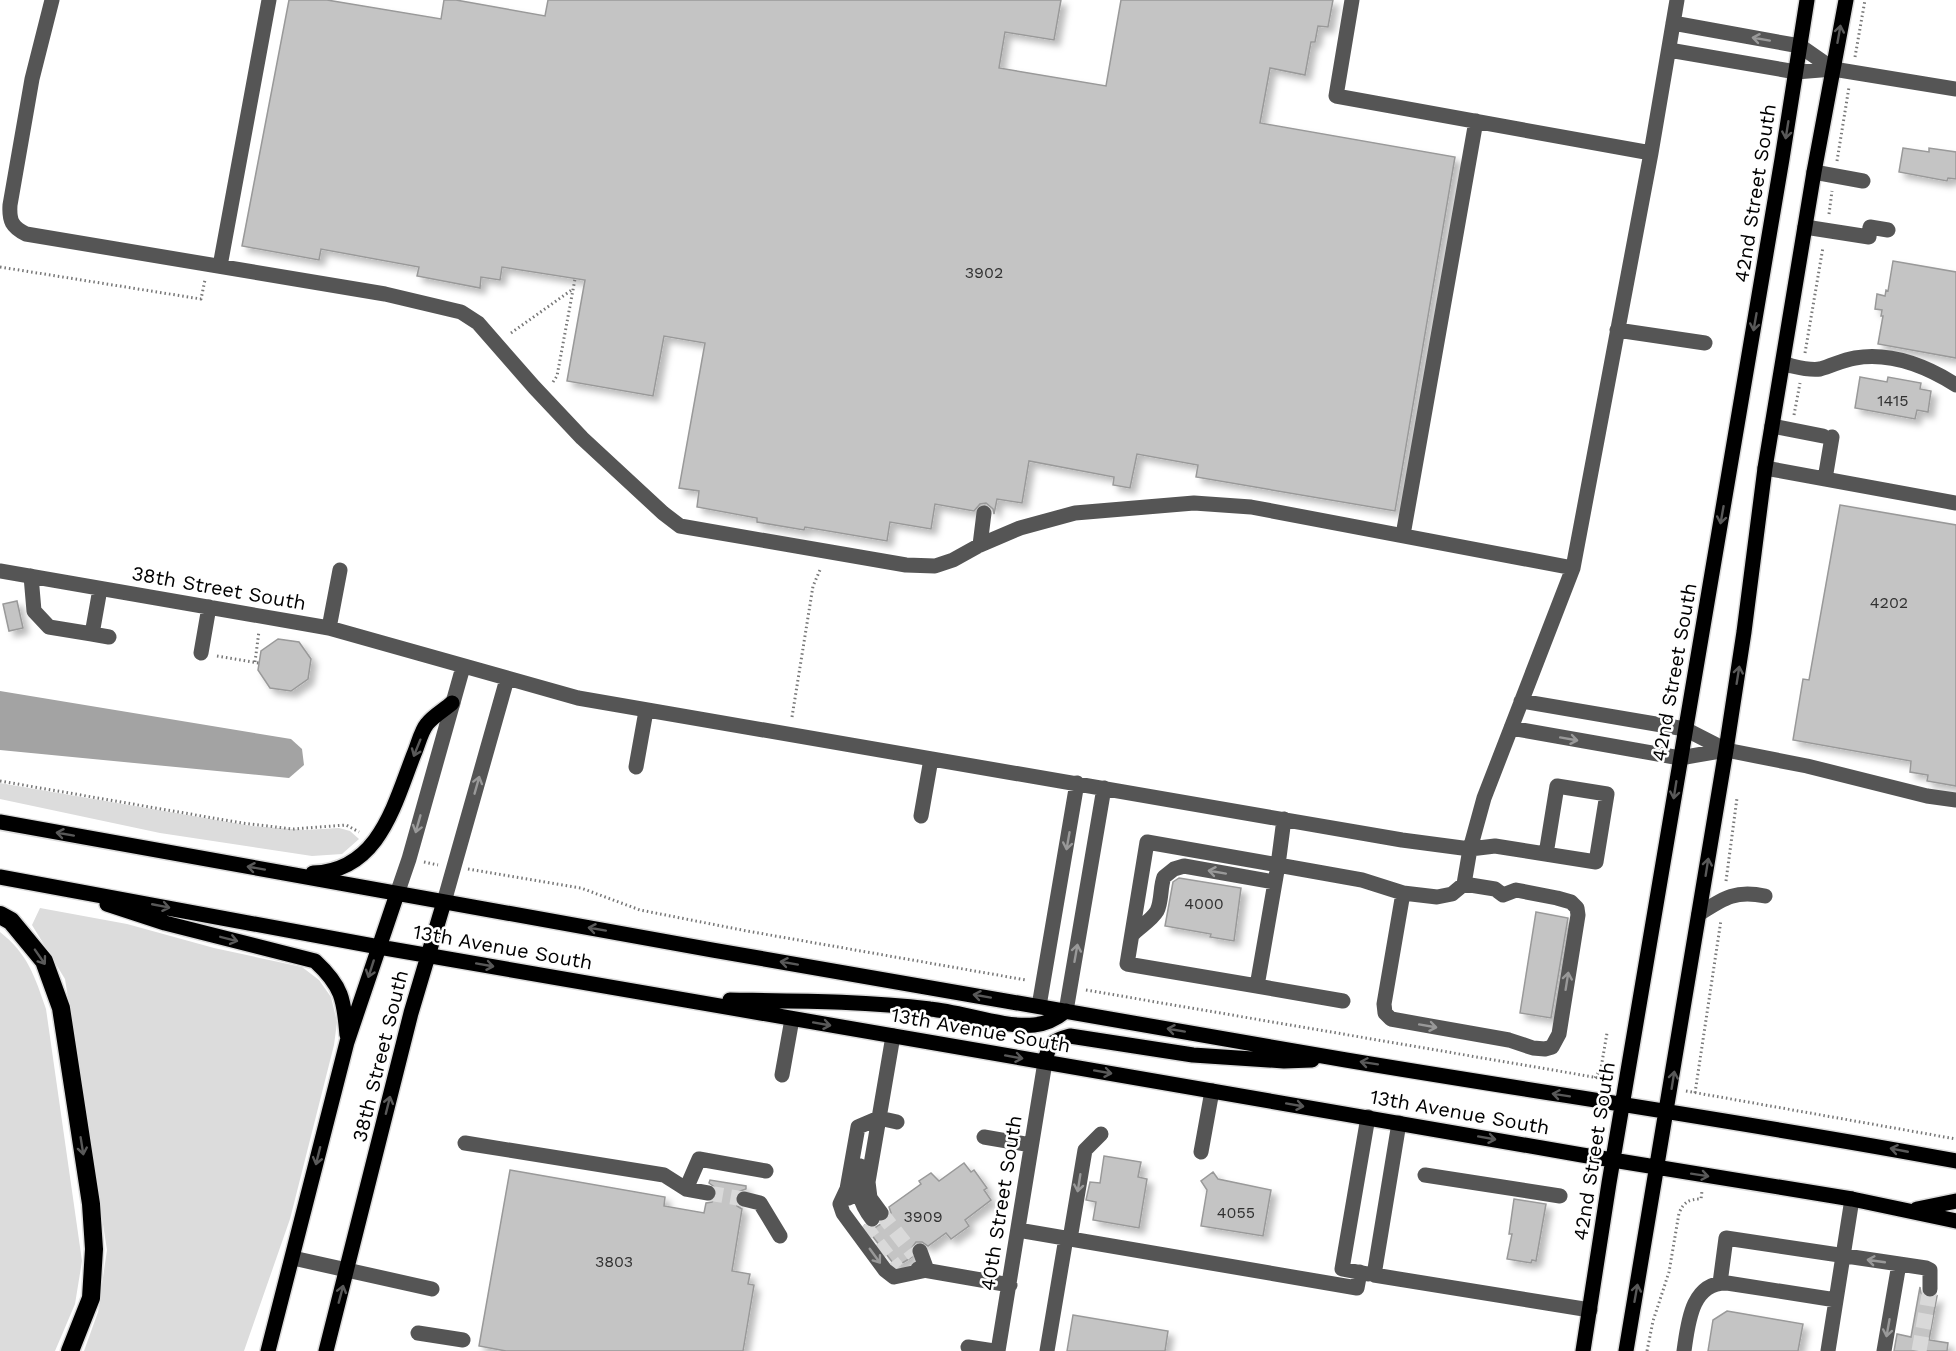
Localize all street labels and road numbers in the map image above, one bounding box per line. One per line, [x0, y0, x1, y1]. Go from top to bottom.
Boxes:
street label: 42nd Street South [1729, 102, 1781, 284]
street label: 38th Street South [130, 561, 308, 615]
street label: 42nd Street South [1647, 581, 1701, 763]
street label: 13th Avenue South [411, 919, 595, 975]
street label: 38th Street South [347, 967, 413, 1145]
street label: 13th Avenue South [889, 1002, 1073, 1058]
street label: 42nd Street South [1568, 1060, 1620, 1242]
street label: 13th Avenue South [1368, 1084, 1552, 1140]
street label: 40th Street South [975, 1114, 1027, 1292]

